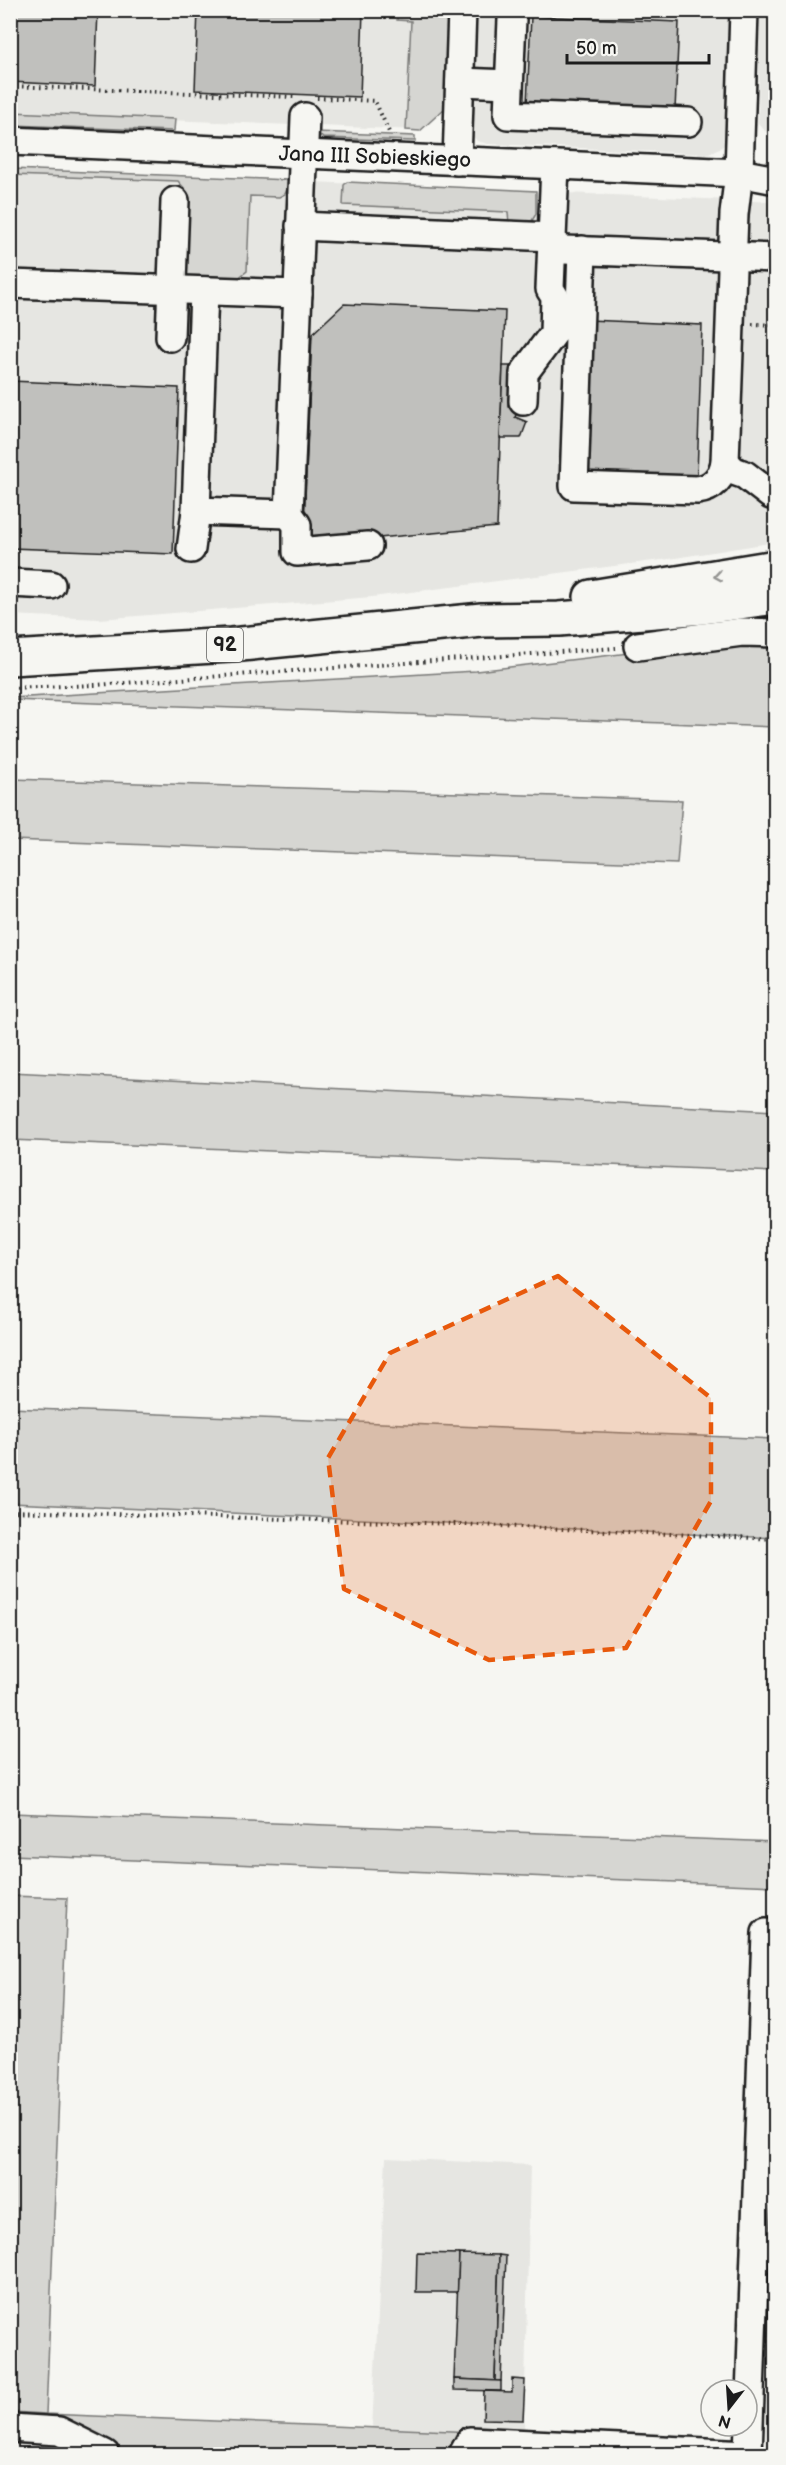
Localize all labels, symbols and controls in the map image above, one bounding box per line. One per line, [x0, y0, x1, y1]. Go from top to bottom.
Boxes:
scale bar [567, 27, 710, 65]
text: 50 m [576, 38, 617, 59]
street label: Jana III Sobieskiego [278, 141, 472, 173]
one-way arrow [713, 570, 722, 582]
road number: 92 [207, 628, 243, 662]
north arrow [699, 2378, 759, 2438]
text: N [717, 2410, 734, 2432]

